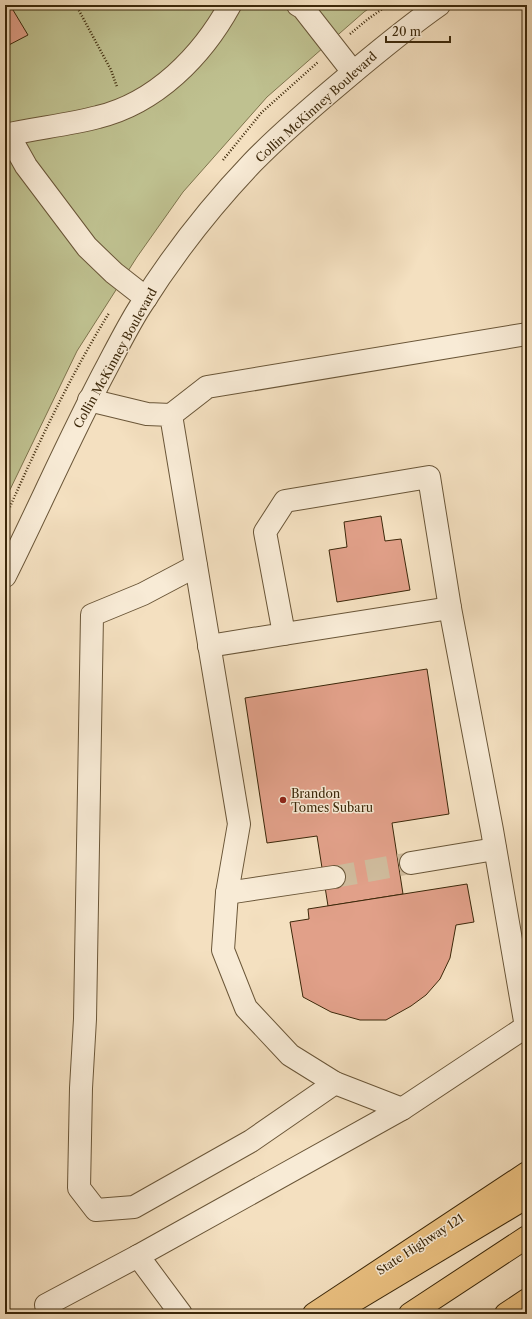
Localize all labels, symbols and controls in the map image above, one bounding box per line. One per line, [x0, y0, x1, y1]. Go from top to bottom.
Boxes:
scale bar [386, 18, 450, 44]
text: 20 m [392, 24, 421, 39]
street label: Collin McKinney Boulevard [252, 48, 380, 165]
street label: Collin McKinney Boulevard [70, 285, 160, 431]
place label: Brandon Tomes Subaru [291, 786, 374, 815]
marker: Brandon Tomes Subaru [278, 795, 288, 805]
street label: State Highway 121 [373, 1210, 467, 1278]

